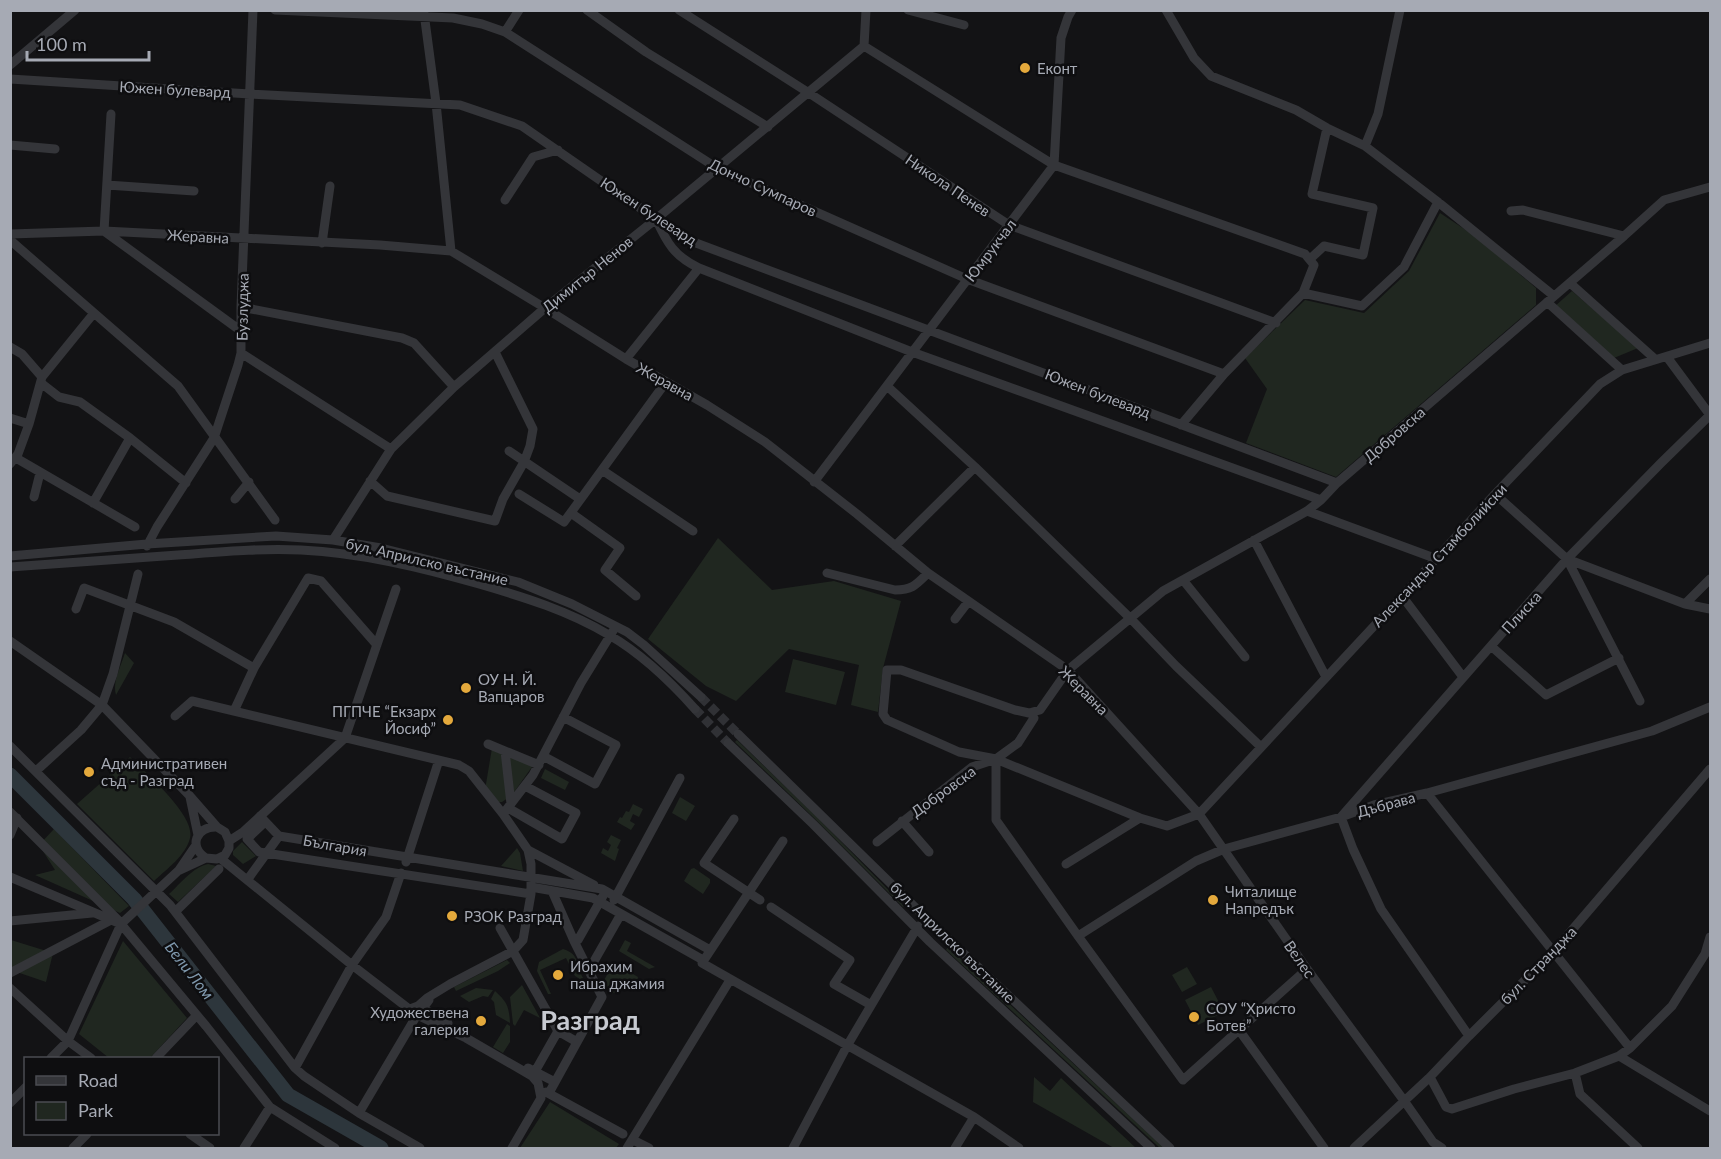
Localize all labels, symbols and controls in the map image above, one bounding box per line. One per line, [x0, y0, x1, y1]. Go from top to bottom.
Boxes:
scale bar [27, 24, 148, 62]
text: 100 m [36, 33, 87, 55]
place label: Еконт [1037, 59, 1078, 77]
marker: Еконт [1018, 61, 1032, 75]
street label: Южен булевард [119, 77, 231, 101]
street label: Никола Пенев [902, 150, 994, 220]
street label: Дончо Сумпаров [706, 154, 820, 220]
street label: Южен булевард [597, 173, 701, 249]
street label: Юмрукчал [961, 215, 1019, 285]
street label: Жеравна [167, 225, 229, 247]
street label: Димитър Ненов [538, 232, 636, 316]
street label: Бузлуджа [232, 273, 252, 341]
street label: Жеравна [633, 358, 697, 404]
street label: Южен булевард [1043, 365, 1153, 421]
street label: Добровска [1360, 402, 1428, 466]
street label: Александър Стамболийски [1368, 480, 1510, 630]
street label: бул. Априлско въстание [344, 534, 510, 588]
street label: Плиска [1497, 587, 1545, 637]
street label: Жеравна [1056, 662, 1112, 718]
place label: ОУ Н. Й. Вапцаров [478, 670, 544, 705]
marker: ОУ Н. Й. Вапцаров [459, 681, 473, 695]
place label: ПГПЧЕ “Екзарх Йосиф” [332, 702, 437, 737]
marker: ПГПЧЕ “Екзарх Йосиф” [441, 713, 455, 727]
place label: Административен съд - Разград [101, 754, 227, 789]
street label: Добровска [907, 762, 979, 820]
marker: Административен съд - Разград [82, 765, 96, 779]
street label: Дъбрава [1355, 788, 1417, 820]
street label: България [302, 831, 368, 859]
street label: бул. Априлско въстание [887, 878, 1019, 1006]
place label: Читалище Напредък [1225, 882, 1297, 917]
marker: Читалище Напредък [1206, 893, 1220, 907]
place label: РЗОК Разград [464, 907, 562, 925]
marker: РЗОК Разград [445, 909, 459, 923]
street label: бул. Странджа [1496, 922, 1580, 1008]
water label: Бели Лом [162, 937, 218, 1003]
street label: Велес [1281, 937, 1319, 981]
place label: Ибрахим паша джамия [570, 957, 665, 992]
marker: Ибрахим паша джамия [551, 968, 565, 982]
place label: СОУ “Христо Ботев” [1206, 999, 1296, 1034]
place label: Художествена галерия [370, 1003, 469, 1038]
district label: Разград [540, 1003, 640, 1036]
marker: СОУ “Христо Ботев” [1187, 1010, 1201, 1024]
marker: Художествена галерия [474, 1014, 488, 1028]
legend [24, 1057, 219, 1135]
text: Road [78, 1069, 118, 1091]
text: Park [78, 1099, 114, 1121]

